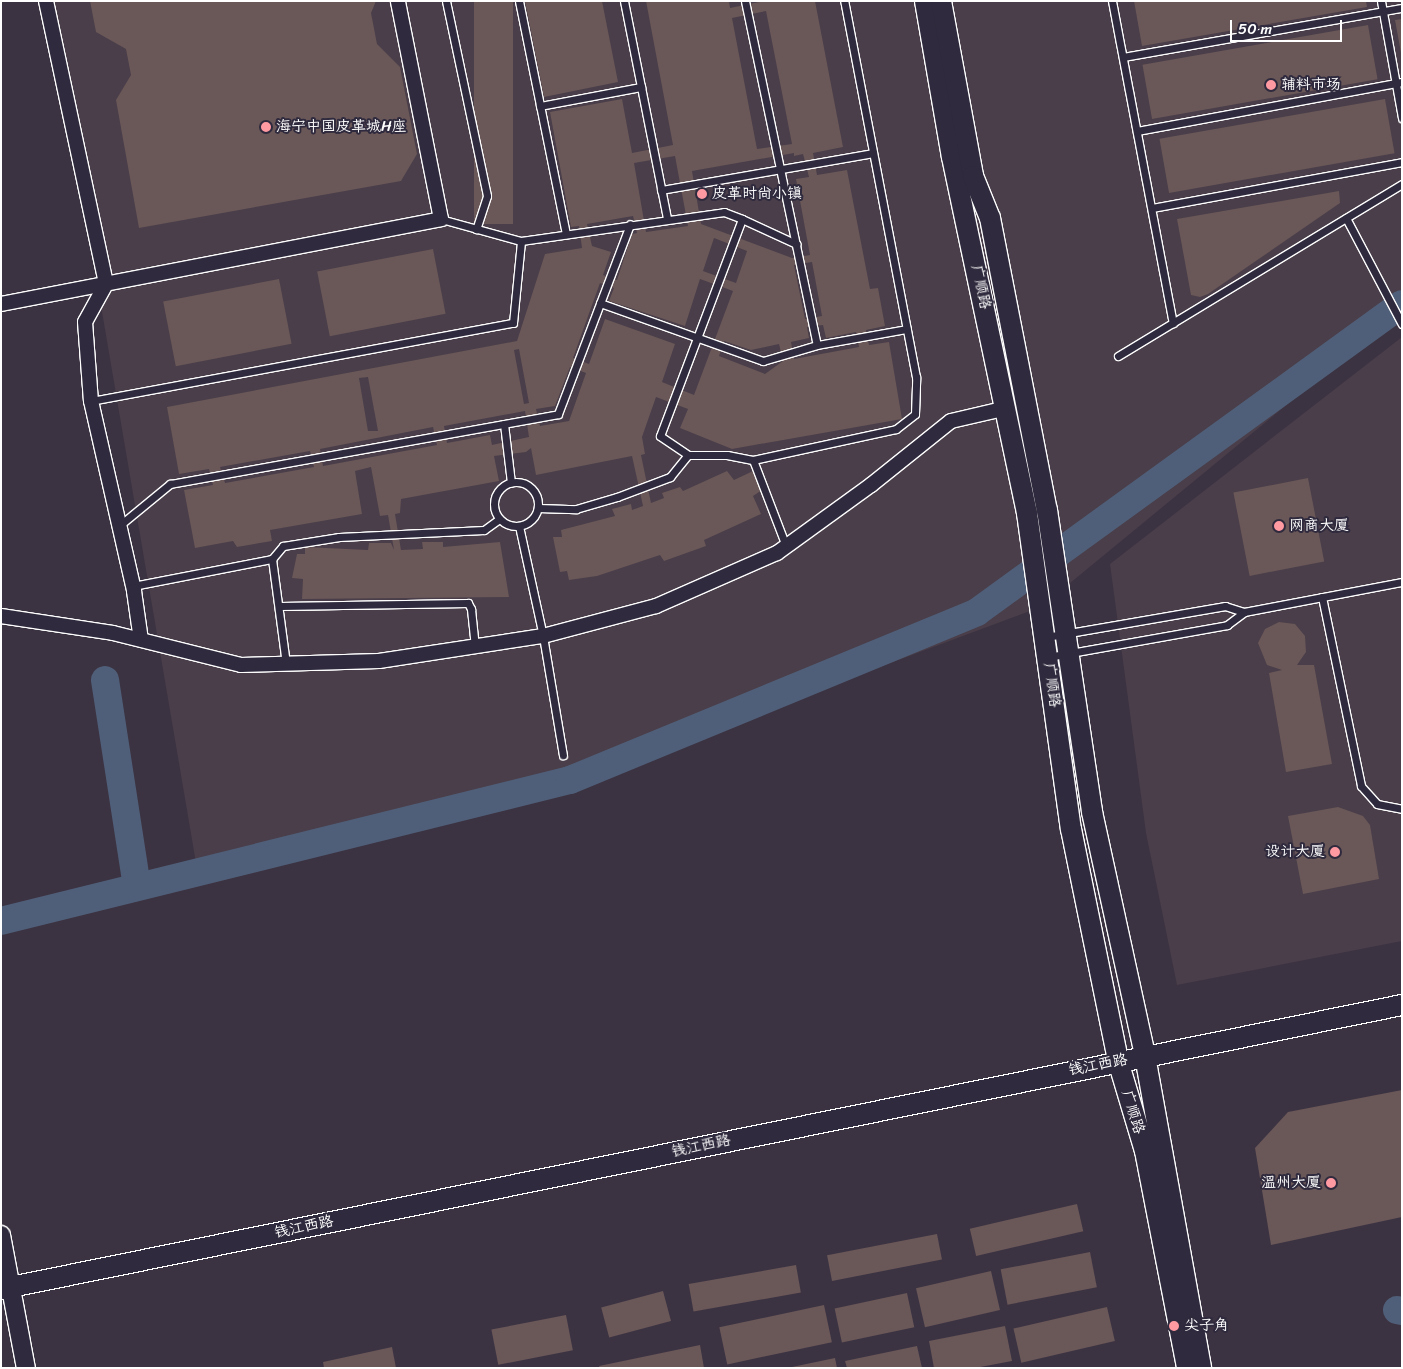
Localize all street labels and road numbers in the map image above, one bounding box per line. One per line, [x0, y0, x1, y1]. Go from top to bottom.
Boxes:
street label: 广顺路 [968, 263, 994, 311]
street label: 广顺路 [1040, 661, 1064, 709]
street label: 钱江西路 [1067, 1050, 1129, 1080]
street label: 广顺路 [1118, 1088, 1148, 1136]
street label: 钱江西路 [670, 1131, 732, 1161]
street label: 钱江西路 [273, 1212, 335, 1242]

